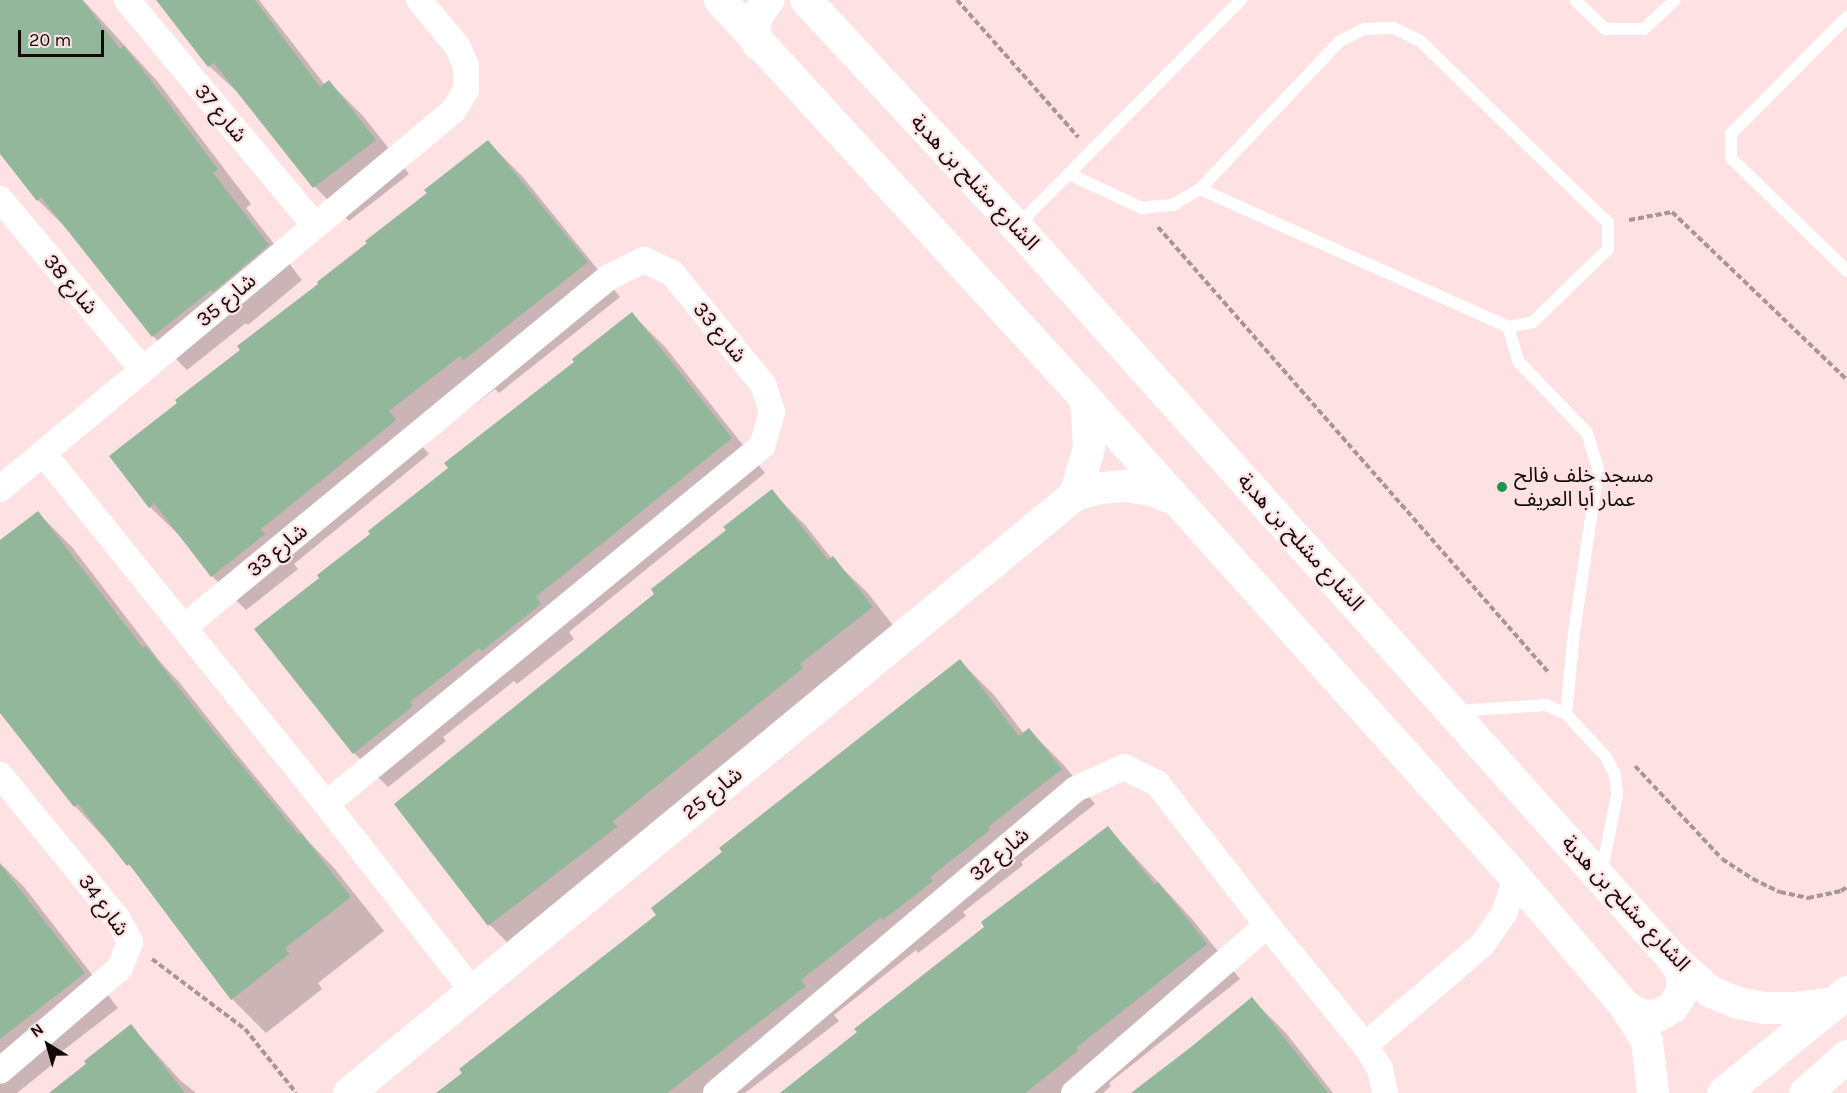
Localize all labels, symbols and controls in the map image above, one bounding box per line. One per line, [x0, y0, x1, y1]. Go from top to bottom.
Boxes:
scale bar [21, 18, 106, 56]
text: 20 m [29, 29, 71, 51]
street label: شارع 37 [189, 79, 253, 147]
street label: الشارع مشلح بن هدبة [906, 109, 1044, 255]
street label: شارع 38 [38, 249, 104, 319]
street label: شارع 35 [191, 268, 261, 332]
street label: شارع 33 [688, 297, 752, 367]
place label: مسجد خلف فالح عمار أبا العريف [1514, 462, 1654, 512]
street label: الشارع مشلح بن هدبة [1233, 468, 1369, 616]
marker: مسجد خلف فالح عمار أبا العريف [1495, 480, 1509, 494]
street label: شارع 33 [242, 518, 312, 582]
street label: شارع 25 [677, 761, 747, 825]
street label: شارع 32 [964, 822, 1034, 886]
street label: الشارع مشلح بن هدبة [1557, 830, 1695, 976]
street label: شارع 34 [73, 869, 135, 941]
north arrow [18, 1015, 78, 1075]
text: N [27, 1019, 47, 1041]

